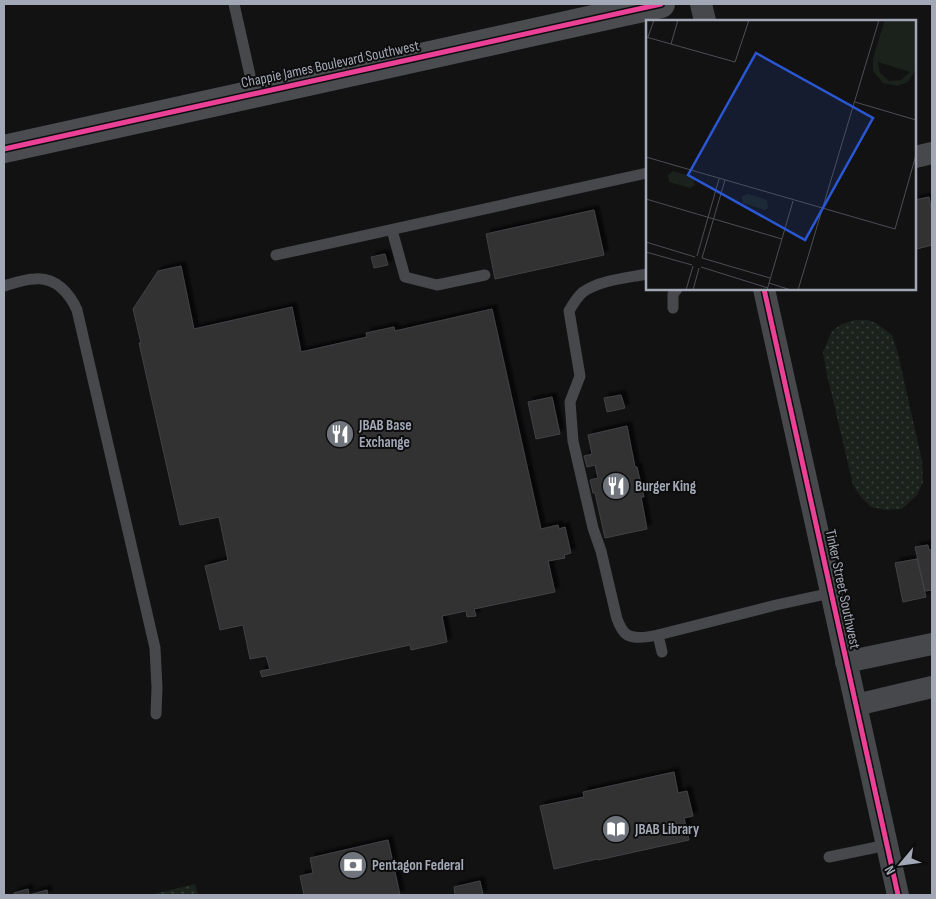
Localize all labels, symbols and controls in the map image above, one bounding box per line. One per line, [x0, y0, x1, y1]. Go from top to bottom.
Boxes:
inset map [646, 20, 916, 290]
street label: Chappie James Boulevard Southwest [239, 36, 421, 93]
place label: JBAB Base Exchange [358, 416, 412, 452]
restaurant icon: JBAB Base Exchange [325, 419, 355, 449]
restaurant icon: Burger King [601, 471, 631, 501]
place label: Burger King [635, 477, 697, 496]
street label: Tinker Street Southwest [821, 528, 865, 651]
library icon: JBAB Library [601, 814, 631, 844]
place label: JBAB Library [634, 820, 700, 839]
north arrow [876, 839, 926, 889]
bank icon: Pentagon Federal [338, 850, 368, 880]
place label: Pentagon Federal [372, 856, 464, 875]
text: N [881, 863, 899, 877]

